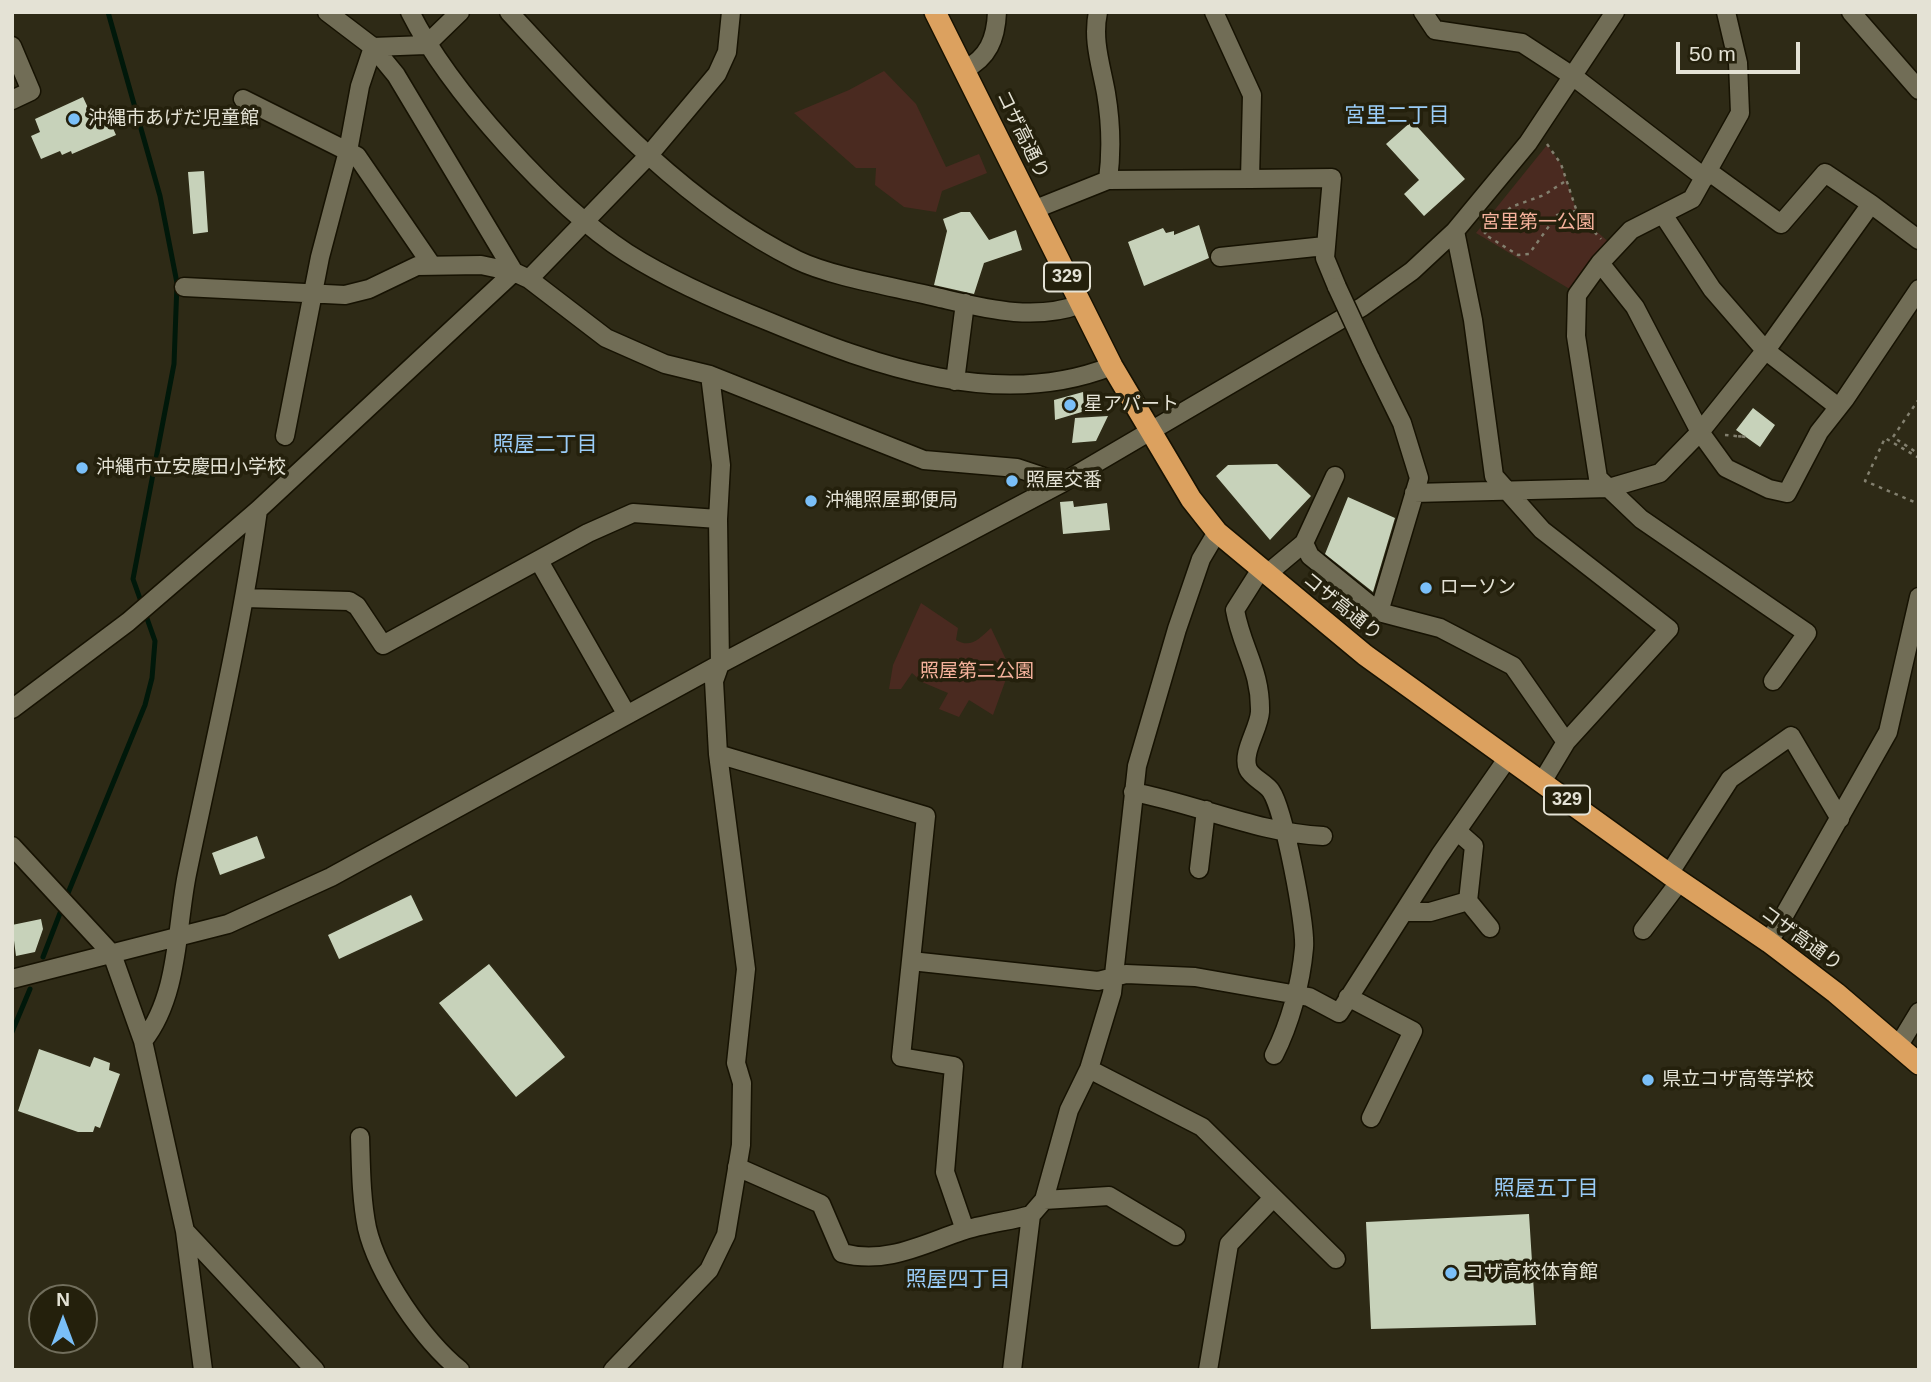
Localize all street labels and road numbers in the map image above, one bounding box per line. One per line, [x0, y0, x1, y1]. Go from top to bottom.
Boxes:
street label: コザ高通り [991, 87, 1053, 183]
road number: 329 [1044, 262, 1090, 292]
street label: コザ高通り [1298, 568, 1386, 646]
road number: 329 [1544, 786, 1590, 814]
street label: コザ高通り [1756, 902, 1846, 976]

